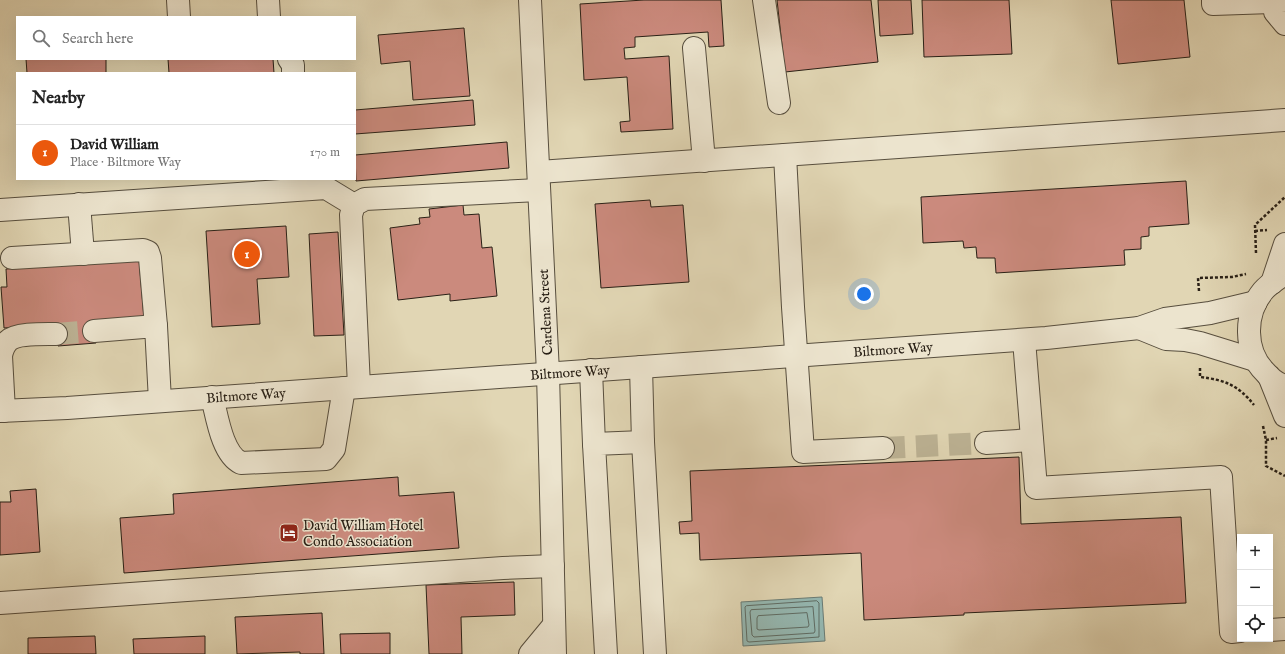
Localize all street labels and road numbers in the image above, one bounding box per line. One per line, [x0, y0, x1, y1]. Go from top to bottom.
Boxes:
street label: Cardena Street [535, 268, 557, 356]
street label: Biltmore Way [853, 338, 934, 362]
street label: Biltmore Way [530, 361, 611, 385]
street label: Biltmore Way [206, 384, 287, 408]

